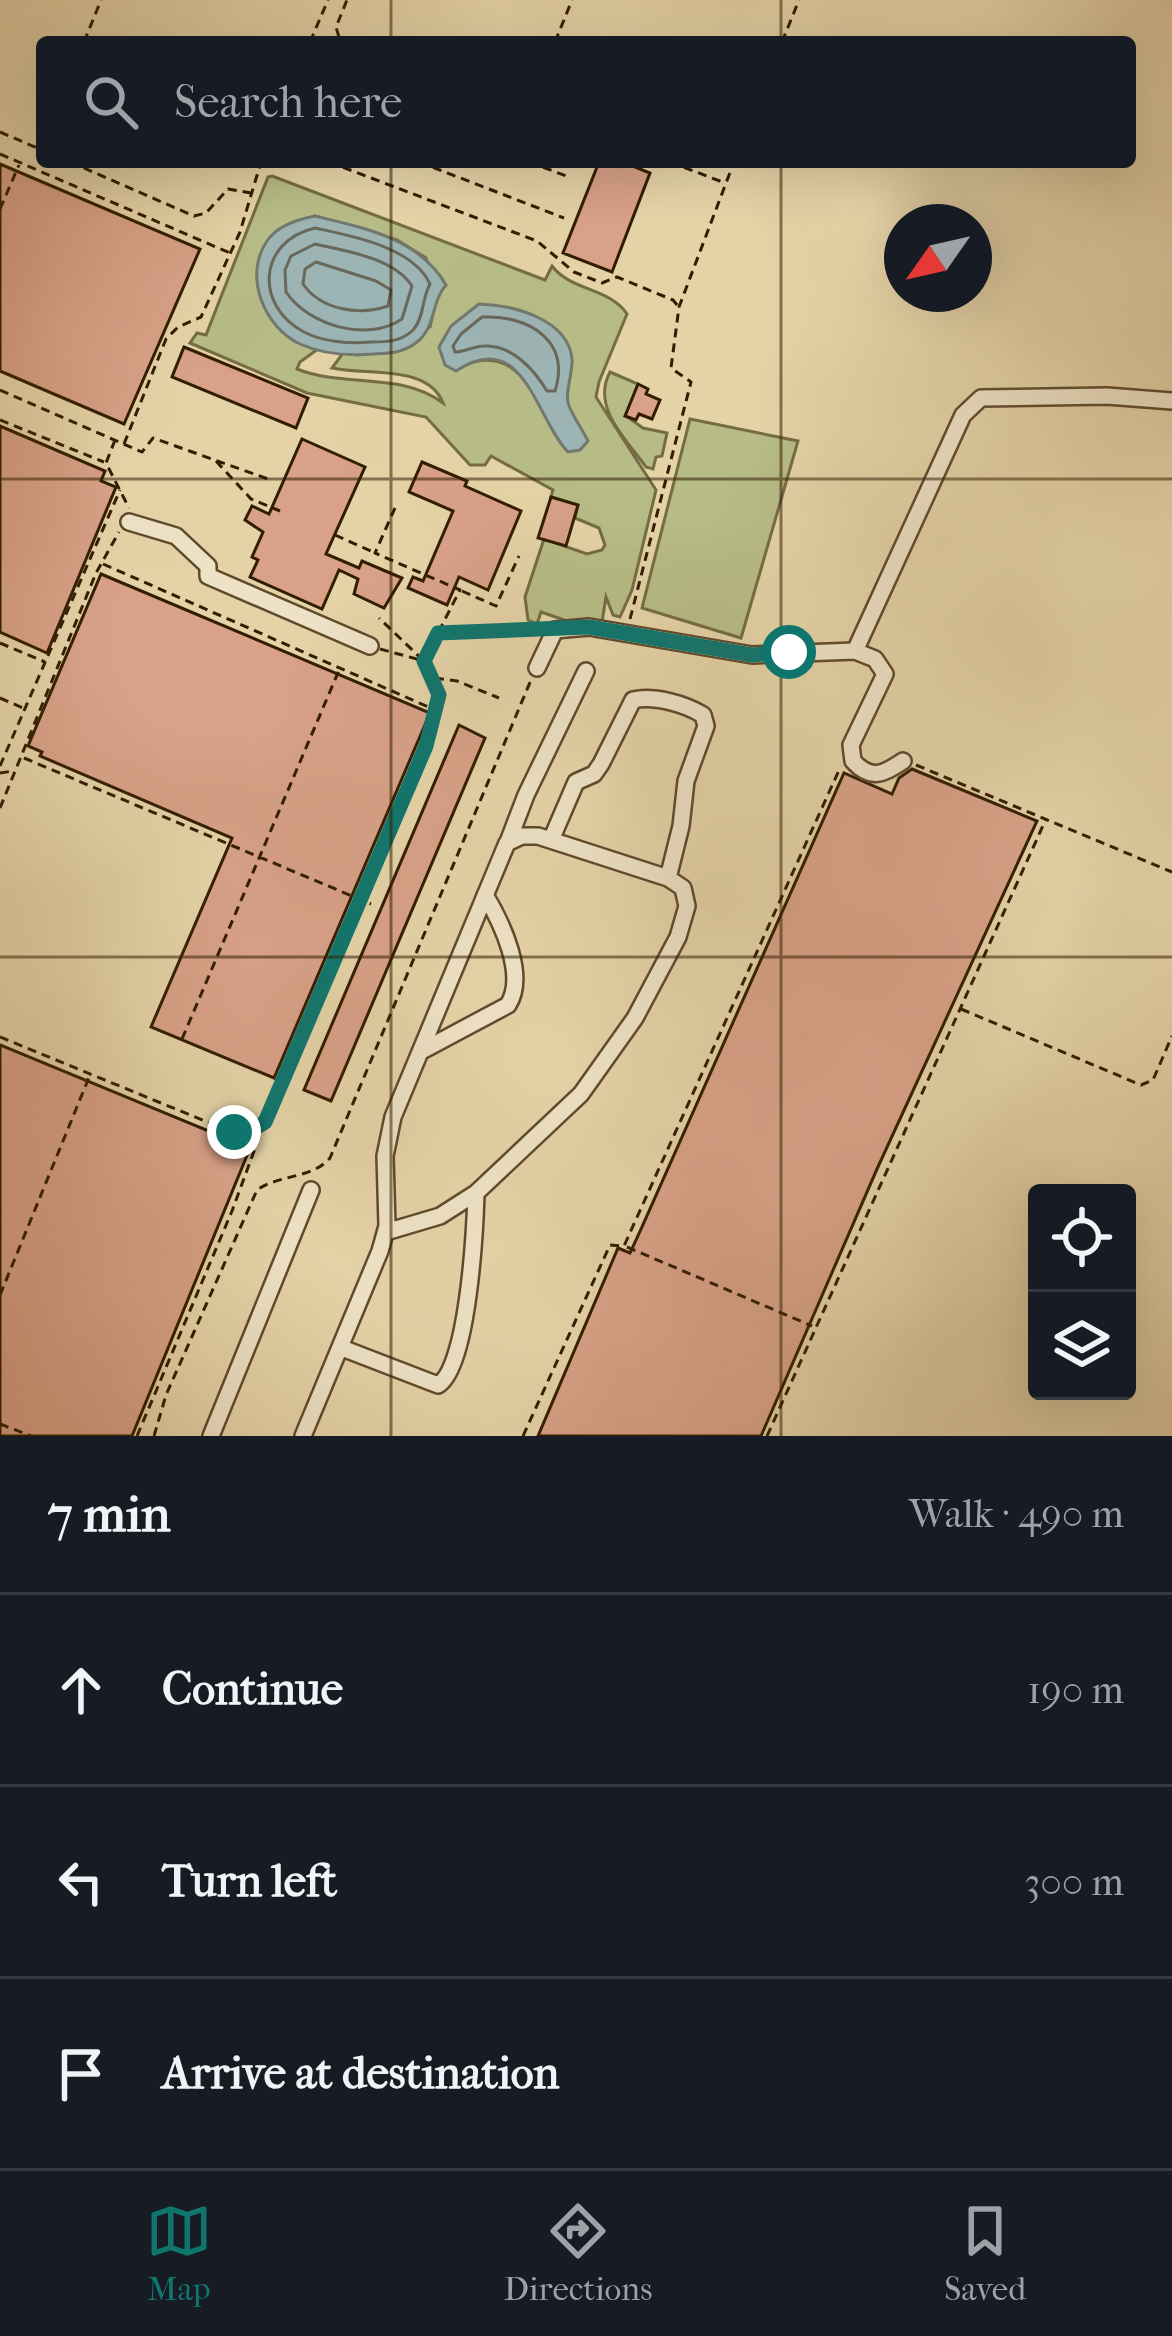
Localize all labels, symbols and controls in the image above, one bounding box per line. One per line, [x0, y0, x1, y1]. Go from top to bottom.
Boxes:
search box [36, 36, 1136, 168]
icon: search [78, 69, 144, 135]
text: Search here [174, 76, 402, 129]
north arrow [884, 204, 992, 312]
route start [762, 625, 816, 679]
route end [207, 1105, 261, 1159]
map controls [1028, 1184, 1136, 1400]
button: locate [1028, 1184, 1136, 1292]
button: layers [1028, 1292, 1136, 1400]
text: 7 min [48, 1484, 171, 1544]
text: Walk · 490 m [909, 1491, 1124, 1537]
icon: ahead [48, 1657, 114, 1723]
text: Continue [162, 1663, 343, 1716]
text: 190 m [1027, 1667, 1124, 1713]
icon: left [48, 1849, 114, 1915]
text: Turn left [162, 1855, 337, 1908]
text: 300 m [1024, 1859, 1124, 1905]
icon: arrive [48, 2041, 114, 2107]
text: Arrive at destination [162, 2047, 559, 2100]
tab: Map [146, 2198, 212, 2309]
tab: Directions [504, 2198, 652, 2309]
tab: Saved [944, 2198, 1026, 2309]

